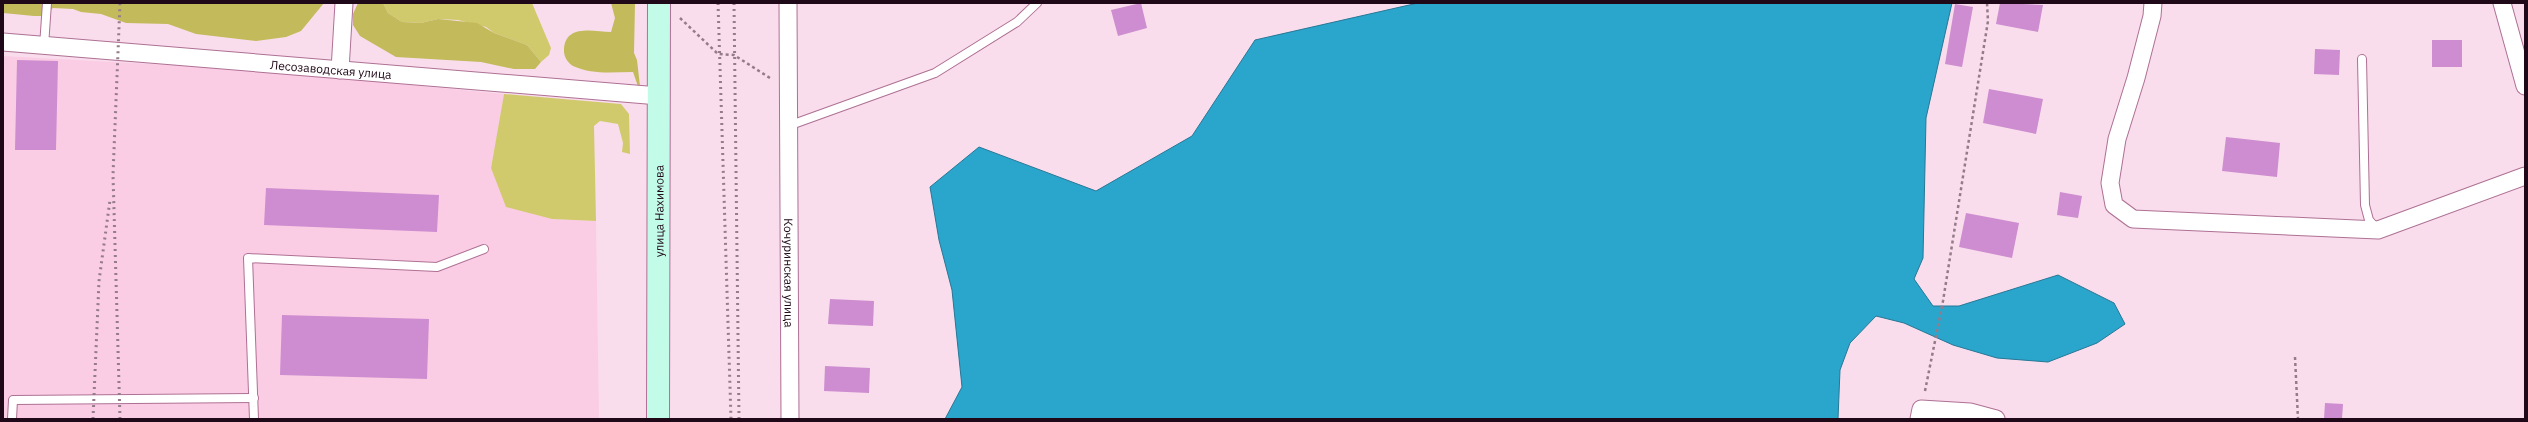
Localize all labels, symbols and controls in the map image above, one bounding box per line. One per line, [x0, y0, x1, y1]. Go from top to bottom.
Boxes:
street label: Лесозаводская улица [270, 57, 393, 82]
street label: улица Нахимова [651, 164, 666, 257]
street label: Кочуринская улица [782, 218, 797, 328]

